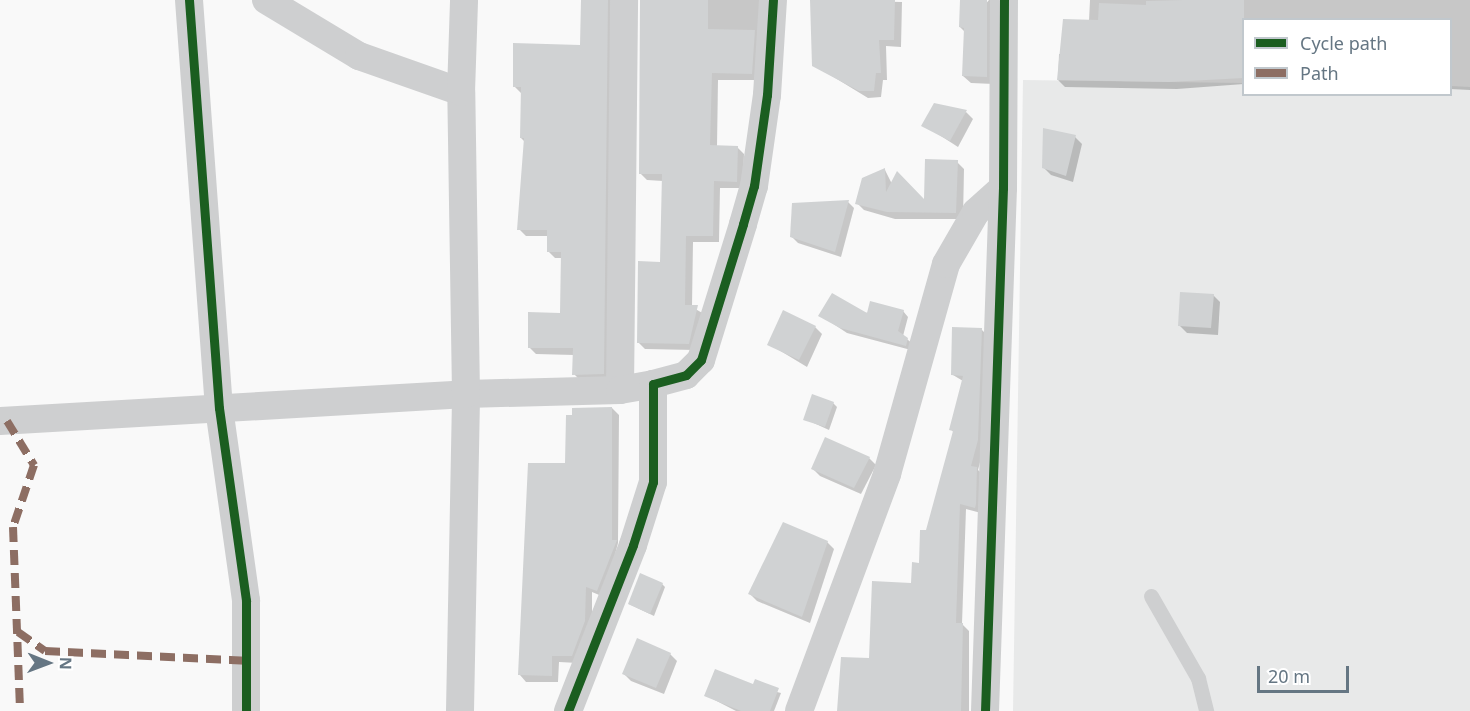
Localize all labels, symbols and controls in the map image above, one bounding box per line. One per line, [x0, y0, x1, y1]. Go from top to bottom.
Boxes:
legend [1242, 18, 1452, 96]
text: Cycle path [1300, 31, 1387, 55]
text: Path [1300, 61, 1339, 85]
north arrow [18, 633, 78, 693]
scale bar [1260, 654, 1352, 692]
text: N [55, 657, 77, 670]
text: 20 m [1268, 664, 1310, 688]

